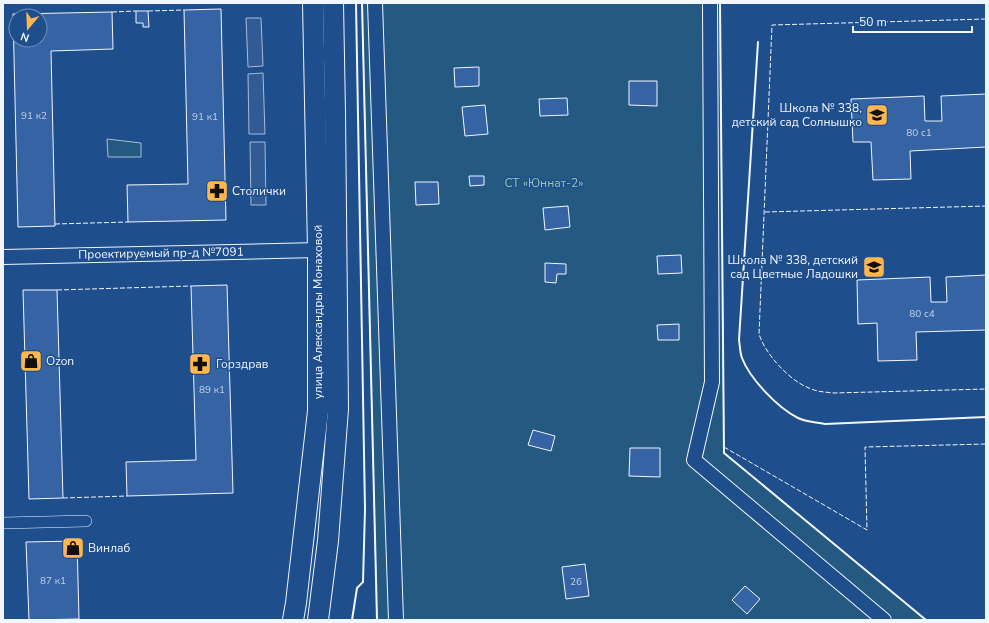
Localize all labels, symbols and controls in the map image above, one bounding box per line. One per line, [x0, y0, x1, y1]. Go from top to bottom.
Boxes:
north arrow [8, 8, 48, 48]
scale bar [853, 8, 972, 34]
text: 50 m [859, 14, 887, 30]
text: N [19, 29, 31, 45]
place label: Школа № 338, детский сад Солнышко [732, 100, 862, 130]
school or university icon: Школа № 338, детский сад Солнышко [864, 102, 890, 128]
house number: 91 к2 [21, 109, 47, 123]
house number: 91 к1 [192, 110, 218, 124]
house number: 80 с1 [906, 126, 932, 140]
park label: СТ «Юннат-2» [504, 175, 584, 191]
pharmacy icon: Столички [204, 178, 230, 204]
place label: Столички [232, 183, 286, 199]
street label: улица Александры Монаховой [310, 225, 326, 399]
street label: Проектируемый пр-д №7091 [78, 244, 244, 262]
place label: Школа № 338, детский сад Цветные Ладошки [728, 252, 858, 282]
school or university icon: Школа № 338, детский сад Цветные Ладошки [861, 254, 887, 280]
house number: 80 с4 [909, 307, 935, 321]
shop icon: Ozon [18, 348, 44, 374]
pharmacy icon: Горздрав [187, 351, 213, 377]
place label: Ozon [46, 353, 74, 369]
place label: Горздрав [216, 356, 269, 372]
house number: 89 к1 [199, 383, 225, 397]
shop icon: Винлаб [60, 535, 86, 561]
place label: Винлаб [88, 540, 131, 556]
house number: 87 к1 [40, 574, 66, 588]
house number: 26 [570, 575, 582, 589]

